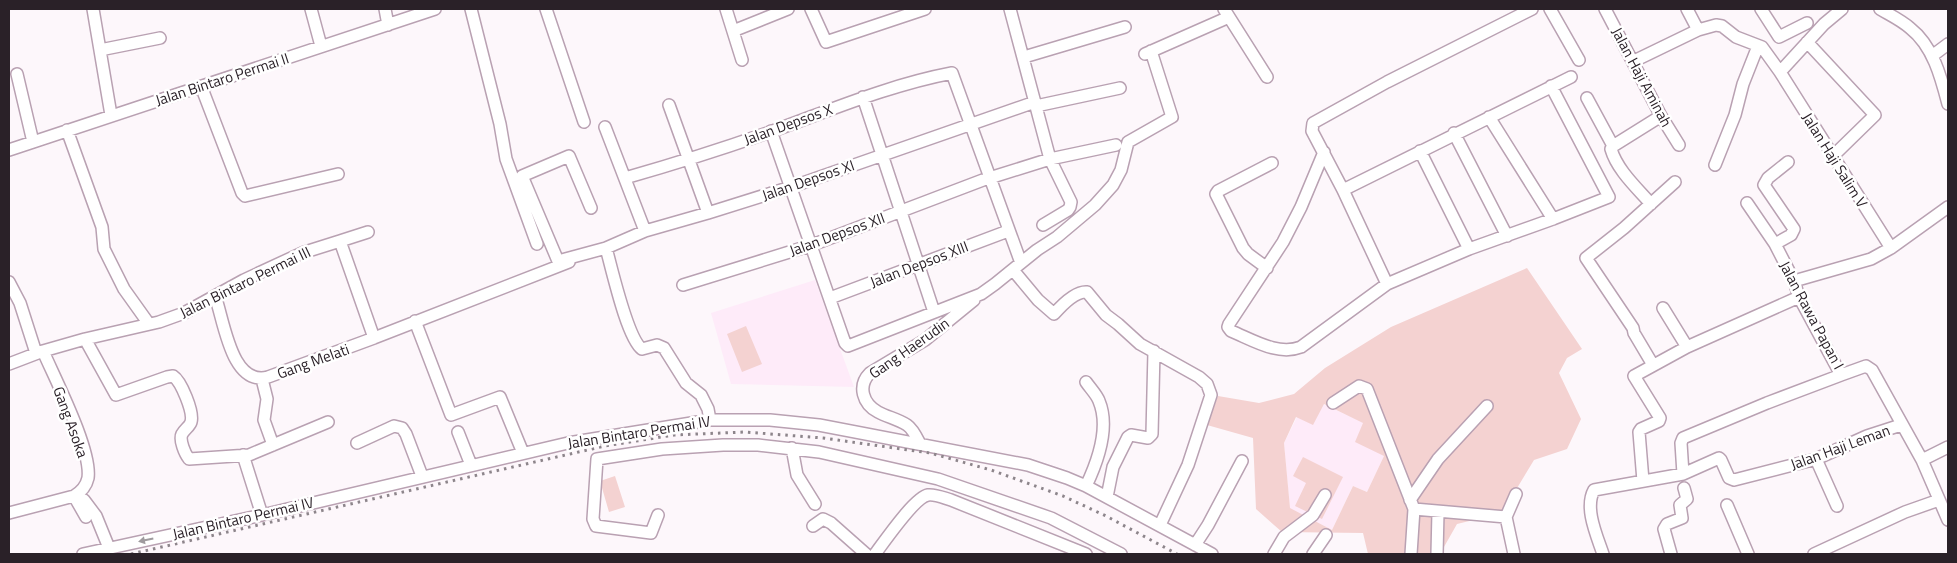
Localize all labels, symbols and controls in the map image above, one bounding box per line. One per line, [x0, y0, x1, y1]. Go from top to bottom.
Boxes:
street label: Jalan Haji Aminah [1606, 23, 1678, 131]
street label: Jalan Bintaro Permai II [152, 47, 292, 111]
street label: Jalan Depsos X [740, 97, 836, 151]
street label: Jalan Haji Salim V [1796, 108, 1874, 212]
street label: Jalan Depsos XI [759, 153, 857, 207]
street label: Jalan Depsos XII [786, 206, 888, 262]
street label: Jalan Depsos XIII [866, 235, 972, 293]
street label: Jalan Bintaro Permai III [176, 240, 314, 324]
street label: Jalan Rawa Papan I [1774, 257, 1850, 373]
street label: Gang Haerudin [864, 312, 954, 384]
street label: Gang Melati [274, 337, 352, 385]
street label: Gang Asoka [47, 383, 95, 461]
street label: Jalan Bintaro Permai IV [566, 409, 712, 455]
street label: Jalan Haji Leman [1787, 418, 1893, 476]
street label: Jalan Bintaro Permai IV [170, 490, 316, 545]
one-way arrow [138, 536, 154, 544]

